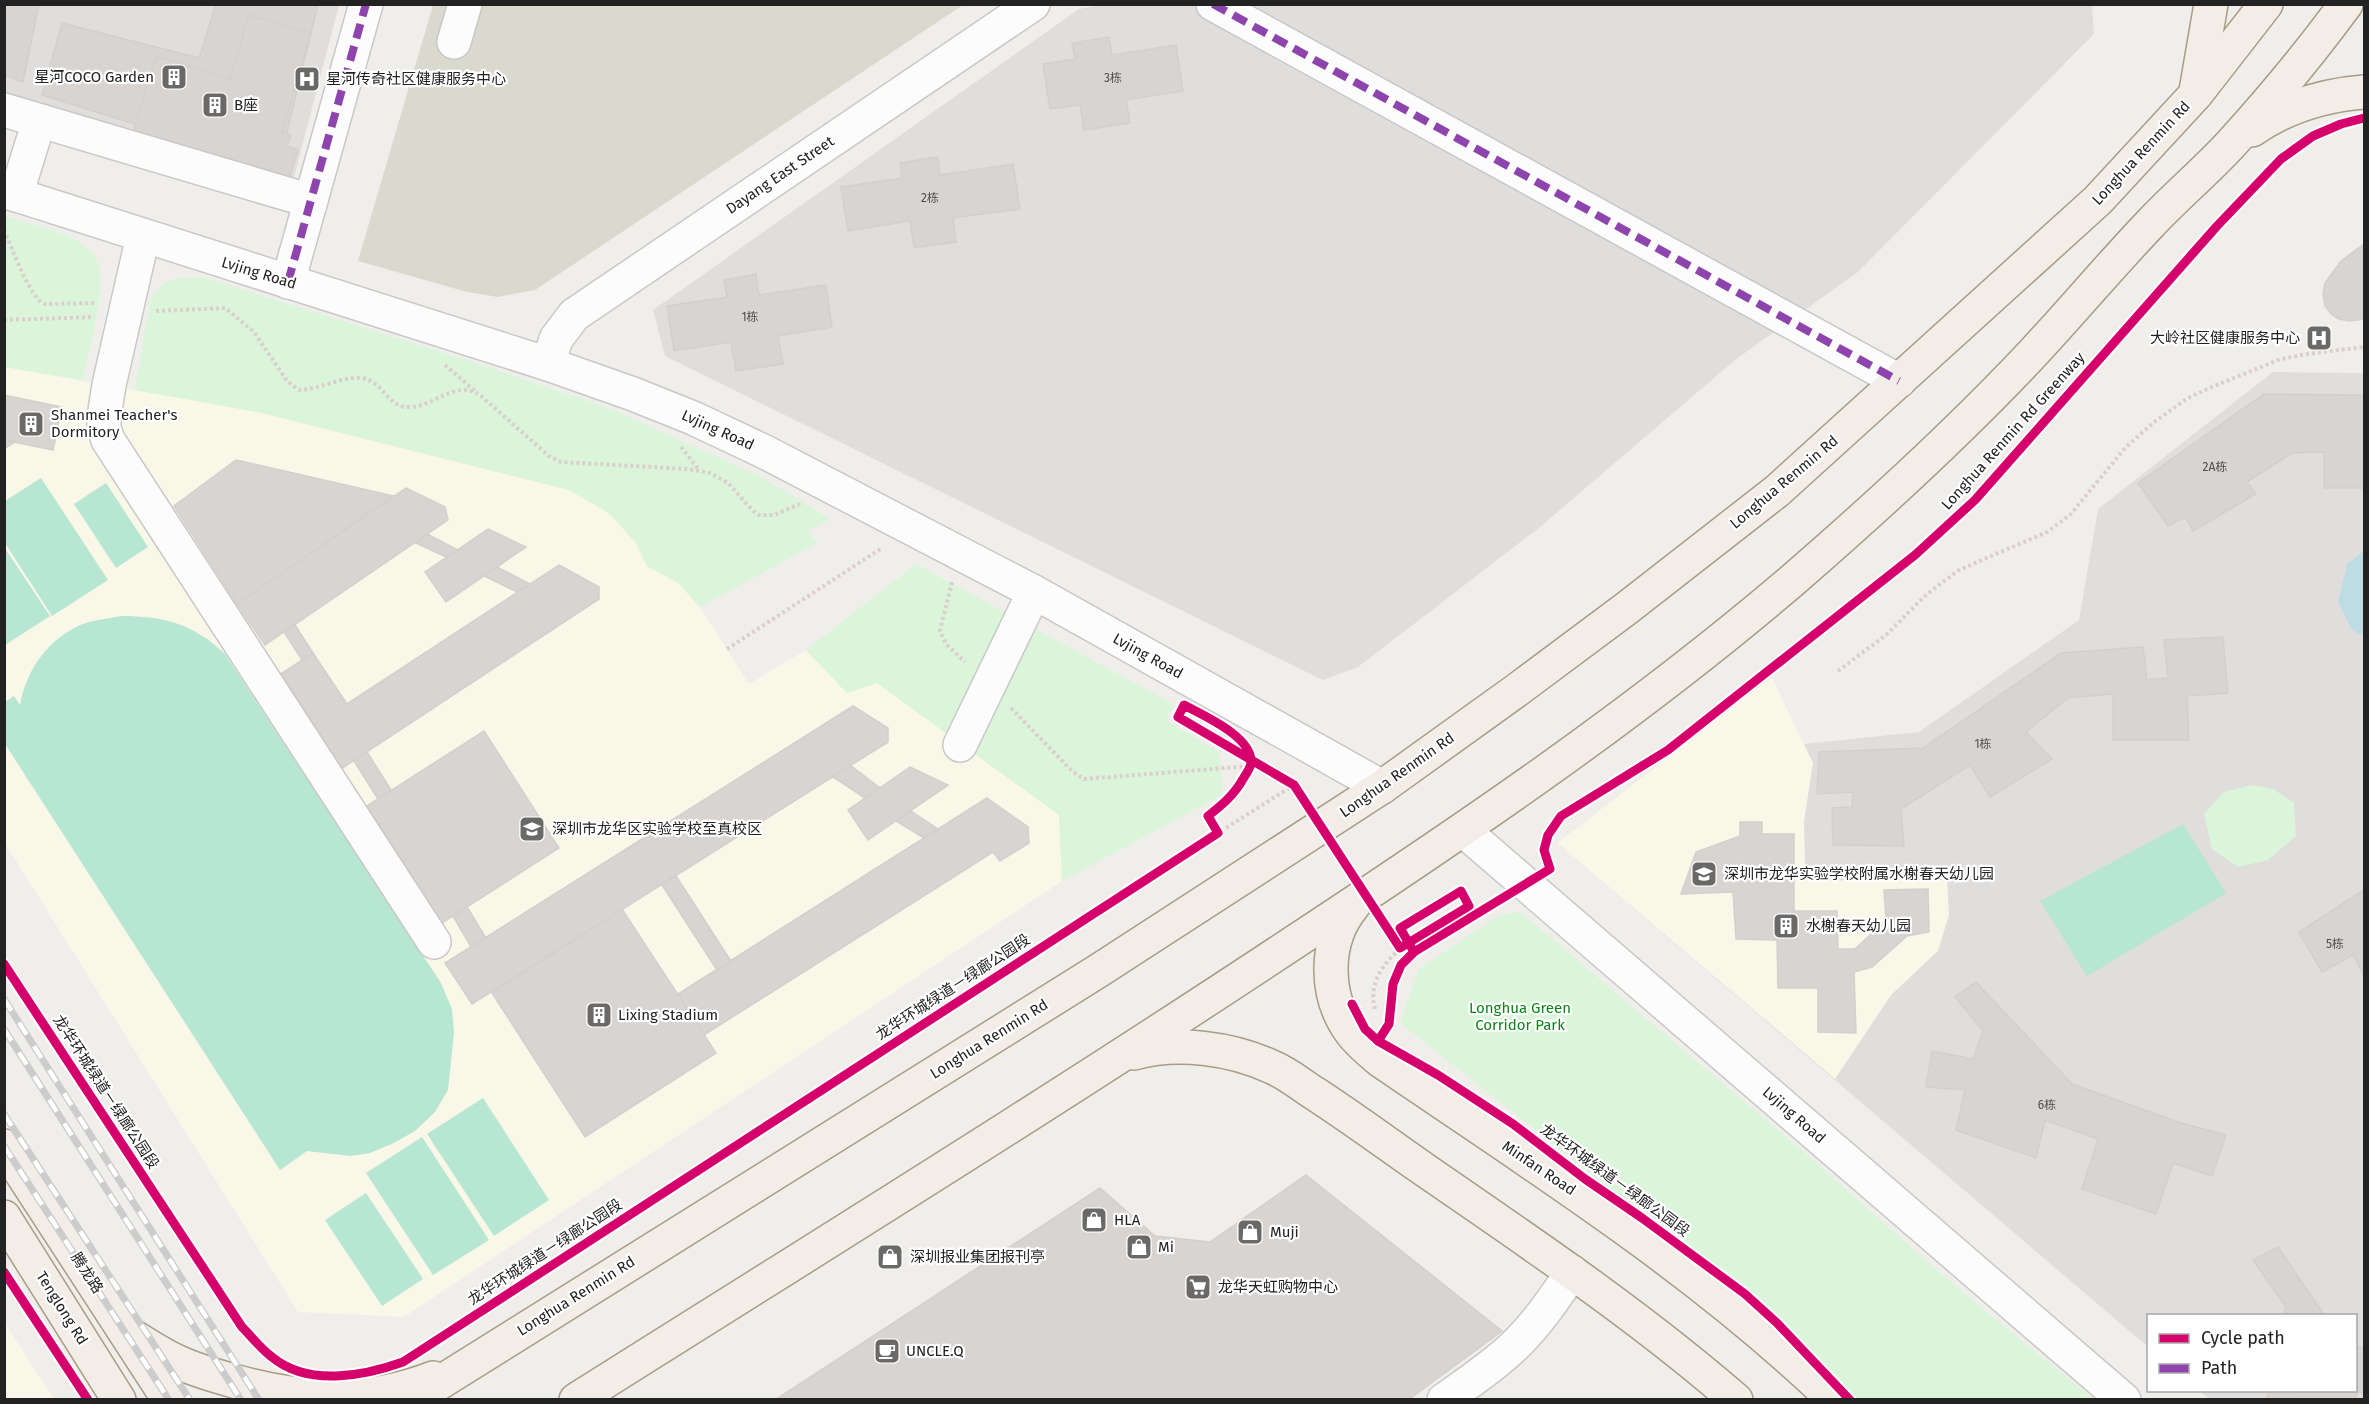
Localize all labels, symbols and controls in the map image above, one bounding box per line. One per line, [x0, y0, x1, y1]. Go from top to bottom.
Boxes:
building icon: 星河COCO Garden [159, 62, 189, 92]
hospital icon: 星河传奇社区健康服务中心 [292, 64, 322, 94]
place label: 星河COCO Garden [34, 68, 154, 86]
place label: 星河传奇社区健康服务中心 [326, 70, 506, 88]
house number: 3栋 [1104, 71, 1122, 85]
building icon: B座 [200, 90, 230, 120]
place label: B座 [234, 96, 258, 114]
street label: Longhua Renmin Rd [2088, 97, 2194, 209]
street label: Dayang East Street [723, 132, 838, 218]
house number: 2栋 [921, 191, 939, 205]
street label: Lvjing Road [219, 253, 299, 293]
house number: 1栋 [741, 310, 759, 324]
hospital icon: 大岭社区健康服务中心 [2304, 323, 2334, 353]
place label: 大岭社区健康服务中心 [2150, 329, 2300, 347]
street label: Longhua Renmin Rd Greenway [1938, 348, 2089, 513]
place label: Shanmei Teacher's Dormitory [51, 406, 177, 441]
street label: Lvjing Road [679, 406, 757, 454]
building icon: Shanmei Teacher's Dormitory [16, 409, 46, 439]
street label: Longhua Renmin Rd [1726, 432, 1842, 532]
house number: 2A栋 [2203, 460, 2227, 474]
street label: Lvjing Road [1110, 629, 1186, 683]
street label: Longhua Renmin Rd [1336, 729, 1458, 821]
house number: 1栋 [1974, 737, 1992, 751]
school or university icon: 深圳市龙华区实验学校至真校区 [517, 814, 547, 844]
place label: 深圳市龙华区实验学校至真校区 [552, 820, 762, 838]
school or university icon: 深圳市龙华实验学校附属水榭春天幼儿园 [1689, 859, 1719, 889]
place label: 深圳市龙华实验学校附属水榭春天幼儿园 [1724, 865, 1994, 883]
building icon: 水榭春天幼儿园 [1771, 911, 1801, 941]
place label: 水榭春天幼儿园 [1806, 917, 1911, 935]
street label: 龙华环城绿道－绿廊公园段 [873, 930, 1033, 1044]
house number: 5栋 [2326, 937, 2344, 951]
street label: Longhua Renmin Rd [927, 995, 1051, 1083]
park label: Longhua Green Corridor Park [1469, 999, 1571, 1034]
building icon: Lixing Stadium [584, 1000, 614, 1030]
place label: Lixing Stadium [618, 1006, 718, 1024]
street label: 龙华环城绿道－绿廊公园段 [49, 1012, 163, 1172]
street label: Lvjing Road [1759, 1083, 1829, 1147]
house number: 6栋 [2038, 1098, 2056, 1112]
street label: 龙华环城绿道－绿廊公园段 [1537, 1120, 1693, 1240]
street label: Minfan Road [1499, 1137, 1579, 1199]
street label: 龙华环城绿道－绿廊公园段 [465, 1195, 625, 1309]
shop icon: HLA [1079, 1205, 1109, 1235]
place label: HLA [1114, 1211, 1141, 1229]
shop icon: Muji [1235, 1217, 1265, 1247]
place label: Muji [1270, 1223, 1299, 1241]
shop icon: Mi [1124, 1232, 1154, 1262]
place label: Mi [1158, 1238, 1174, 1256]
shop icon: 深圳报业集团报刊亭 [875, 1242, 905, 1272]
place label: 深圳报业集团报刊亭 [910, 1248, 1045, 1266]
street label: 腾龙路 [67, 1249, 107, 1297]
street label: Longhua Renmin Rd [514, 1252, 638, 1340]
street label: Tenglong Rd [32, 1268, 92, 1348]
supermarket icon: 龙华天虹购物中心 [1183, 1272, 1213, 1302]
place label: 龙华天虹购物中心 [1218, 1278, 1338, 1296]
legend [2147, 1314, 2357, 1392]
text: Cycle path [2201, 1327, 2285, 1349]
cafe icon: UNCLE.Q [872, 1336, 902, 1366]
place label: UNCLE.Q [906, 1342, 964, 1360]
text: Path [2201, 1357, 2237, 1379]

